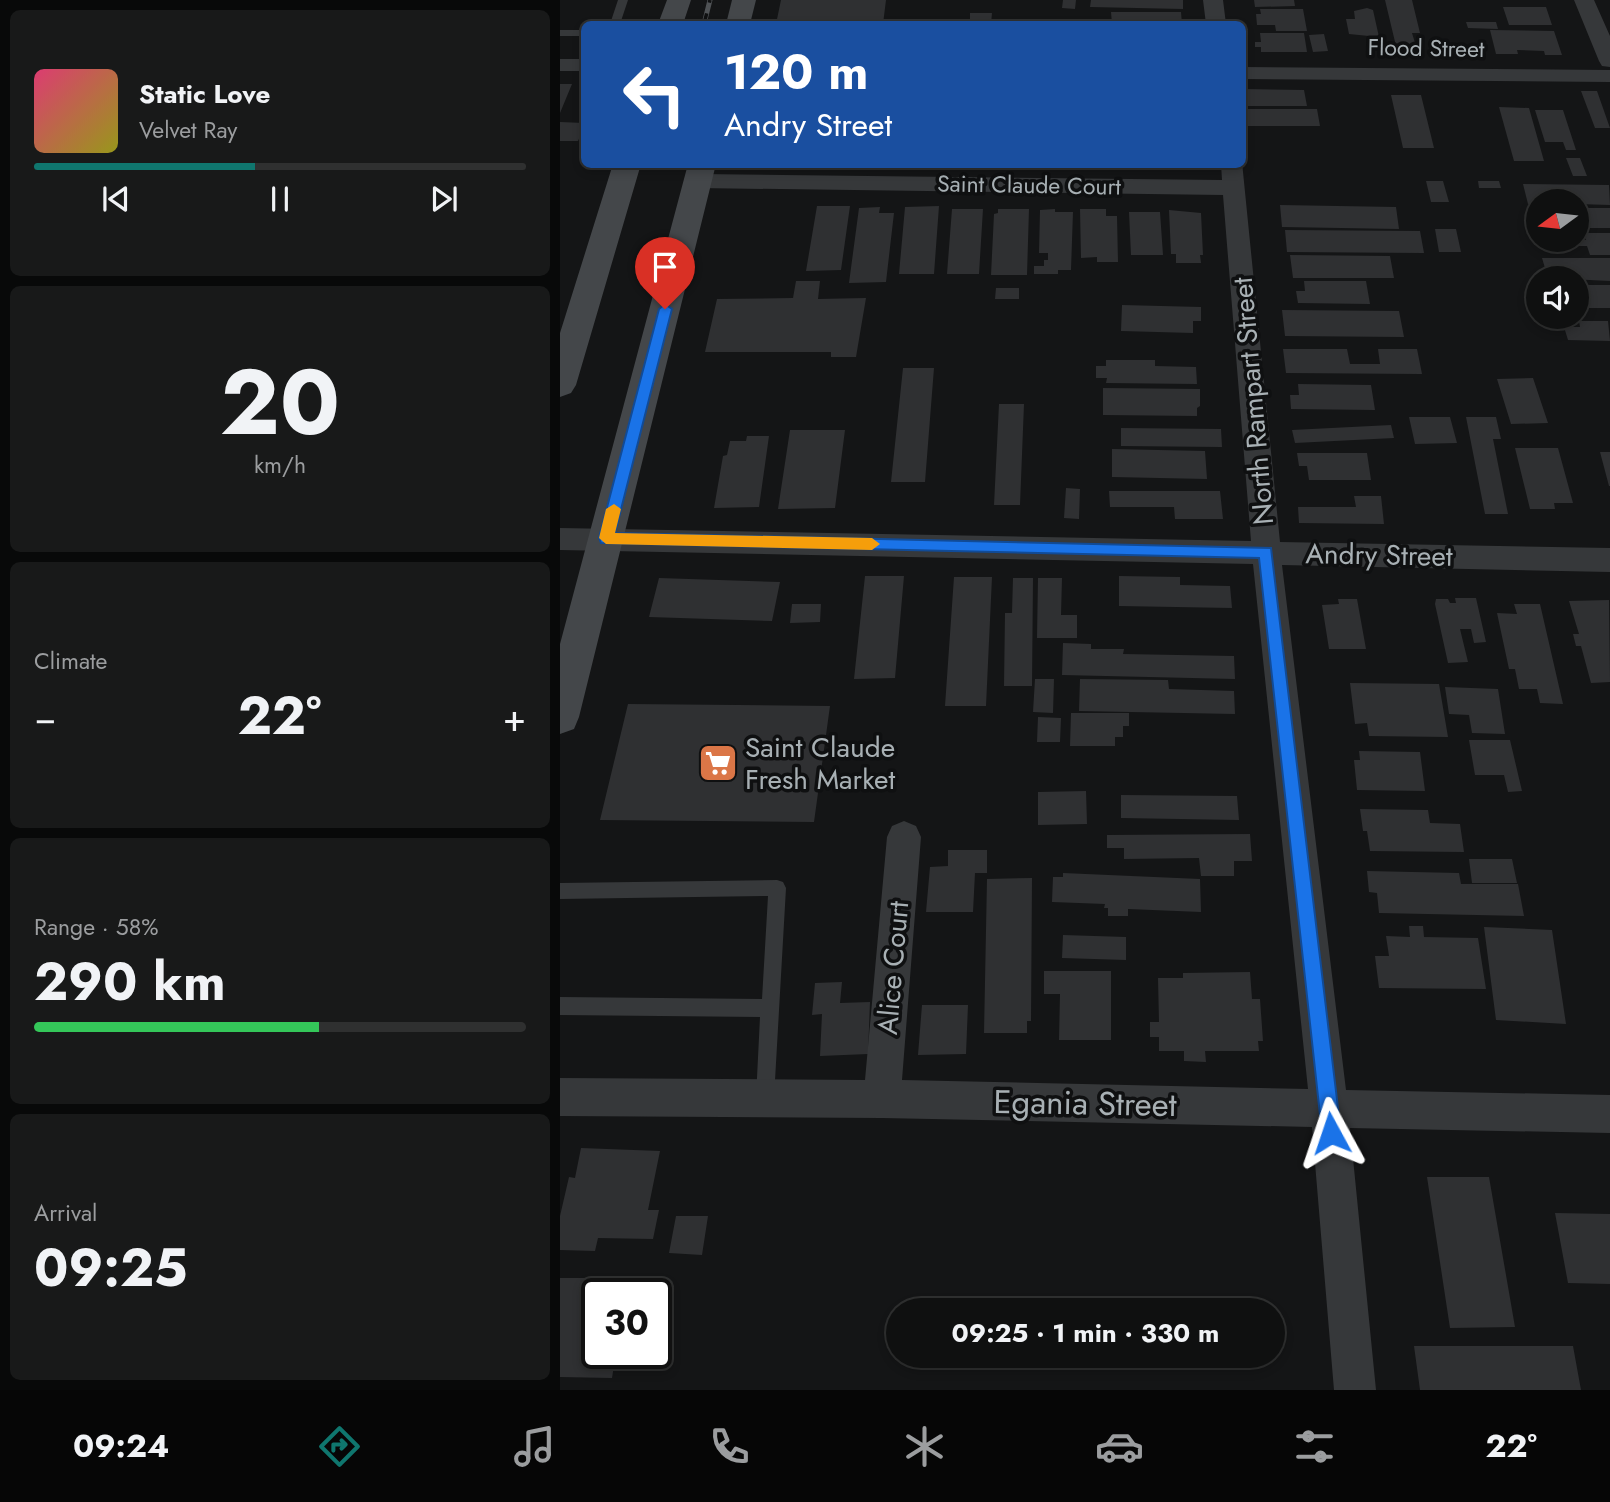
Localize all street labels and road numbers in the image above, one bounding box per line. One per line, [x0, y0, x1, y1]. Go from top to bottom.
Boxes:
street label: Flood Street [1367, 30, 1485, 66]
street label: Saint Claude Court [937, 166, 1122, 204]
street label: North Rampart Street [1222, 275, 1284, 527]
street label: Andry Street [1305, 533, 1453, 577]
street label: Alice Court [867, 899, 919, 1036]
street label: Egania Street [993, 1078, 1177, 1128]

